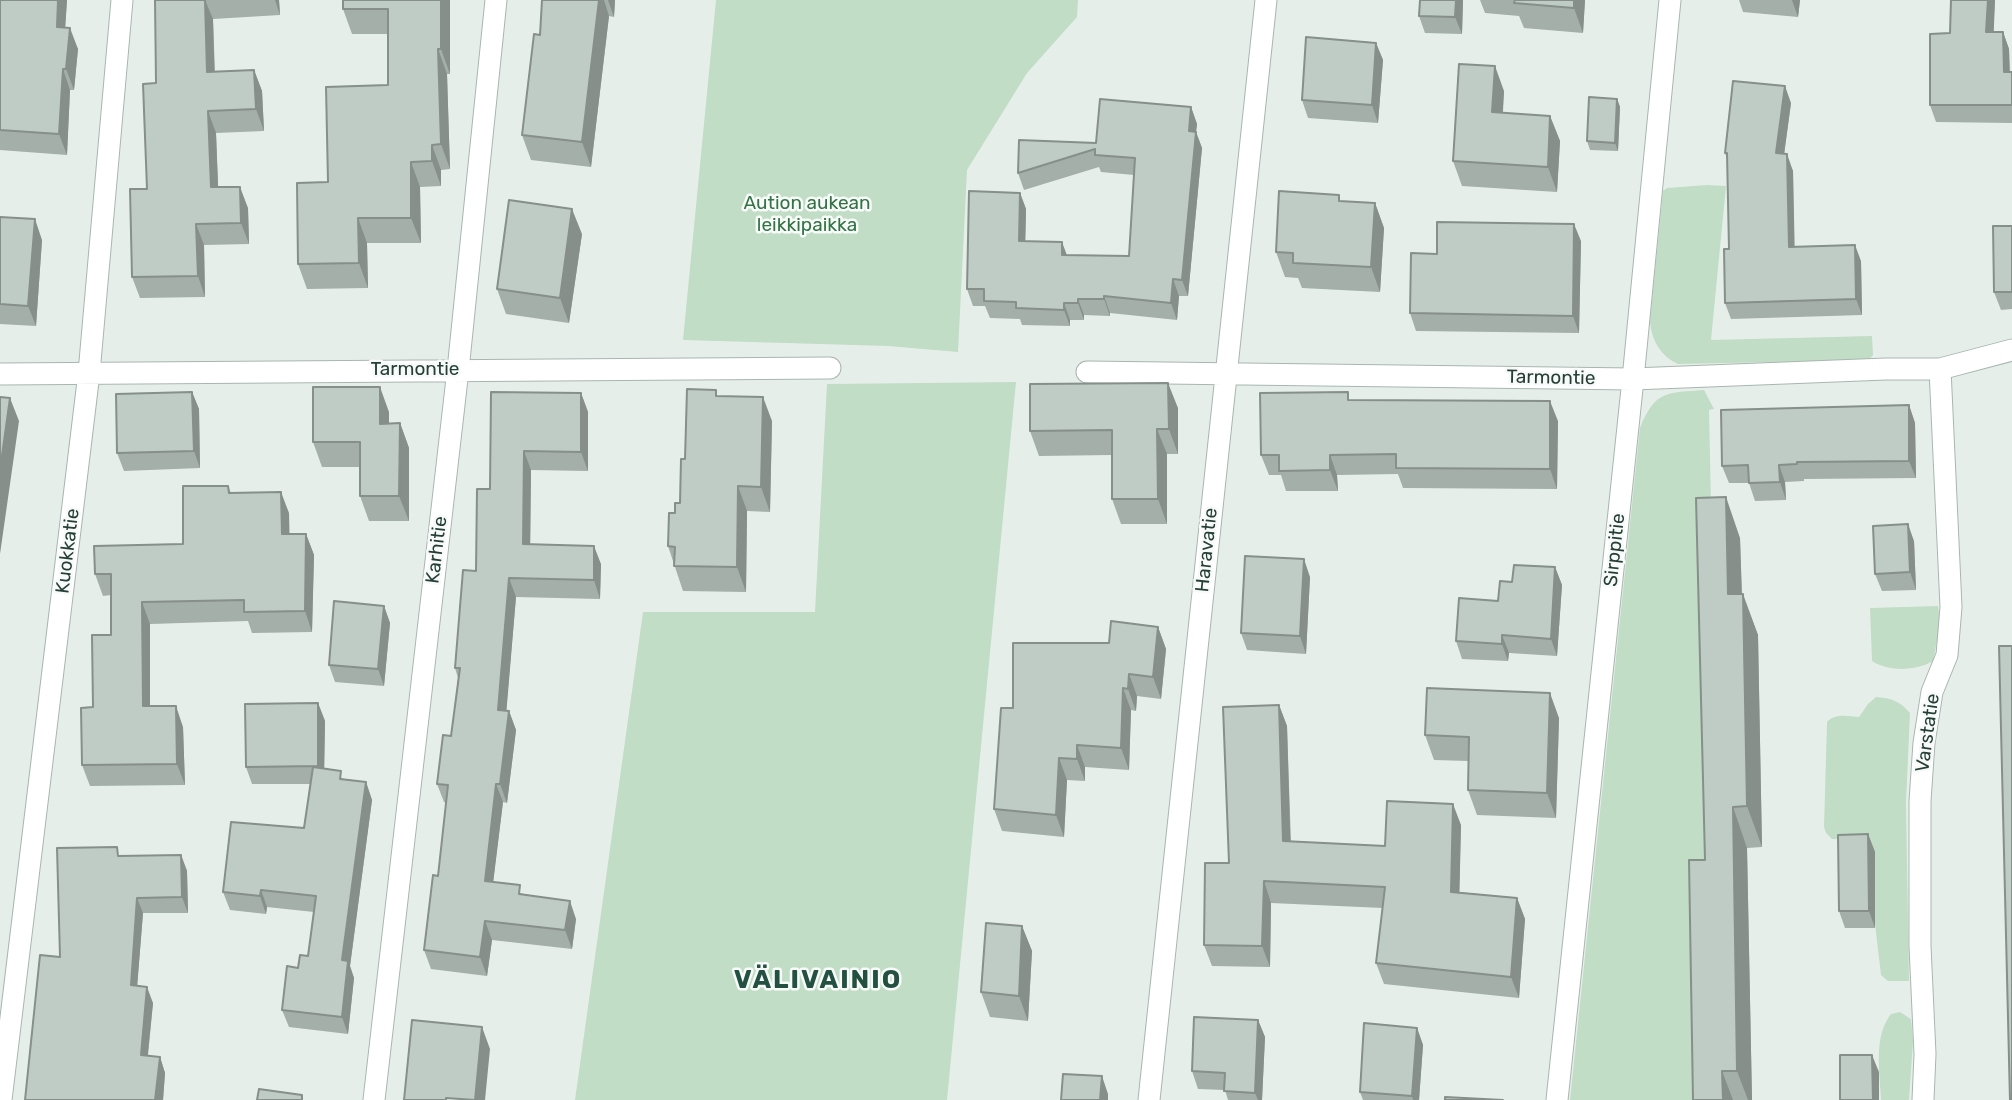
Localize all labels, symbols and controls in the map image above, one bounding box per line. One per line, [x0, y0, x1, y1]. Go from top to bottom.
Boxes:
park label: Aution aukean leikkipaikka [743, 193, 871, 237]
street label: Tarmontie [371, 359, 459, 381]
street label: Tarmontie [1506, 366, 1596, 390]
street label: Kuokkatie [51, 507, 85, 595]
street label: Haravatie [1191, 507, 1223, 593]
street label: Sirppitie [1600, 512, 1630, 588]
street label: Karhitie [422, 515, 452, 585]
street label: Varstatie [1911, 692, 1945, 774]
district label: VÄLIVAINIO [735, 964, 901, 996]

